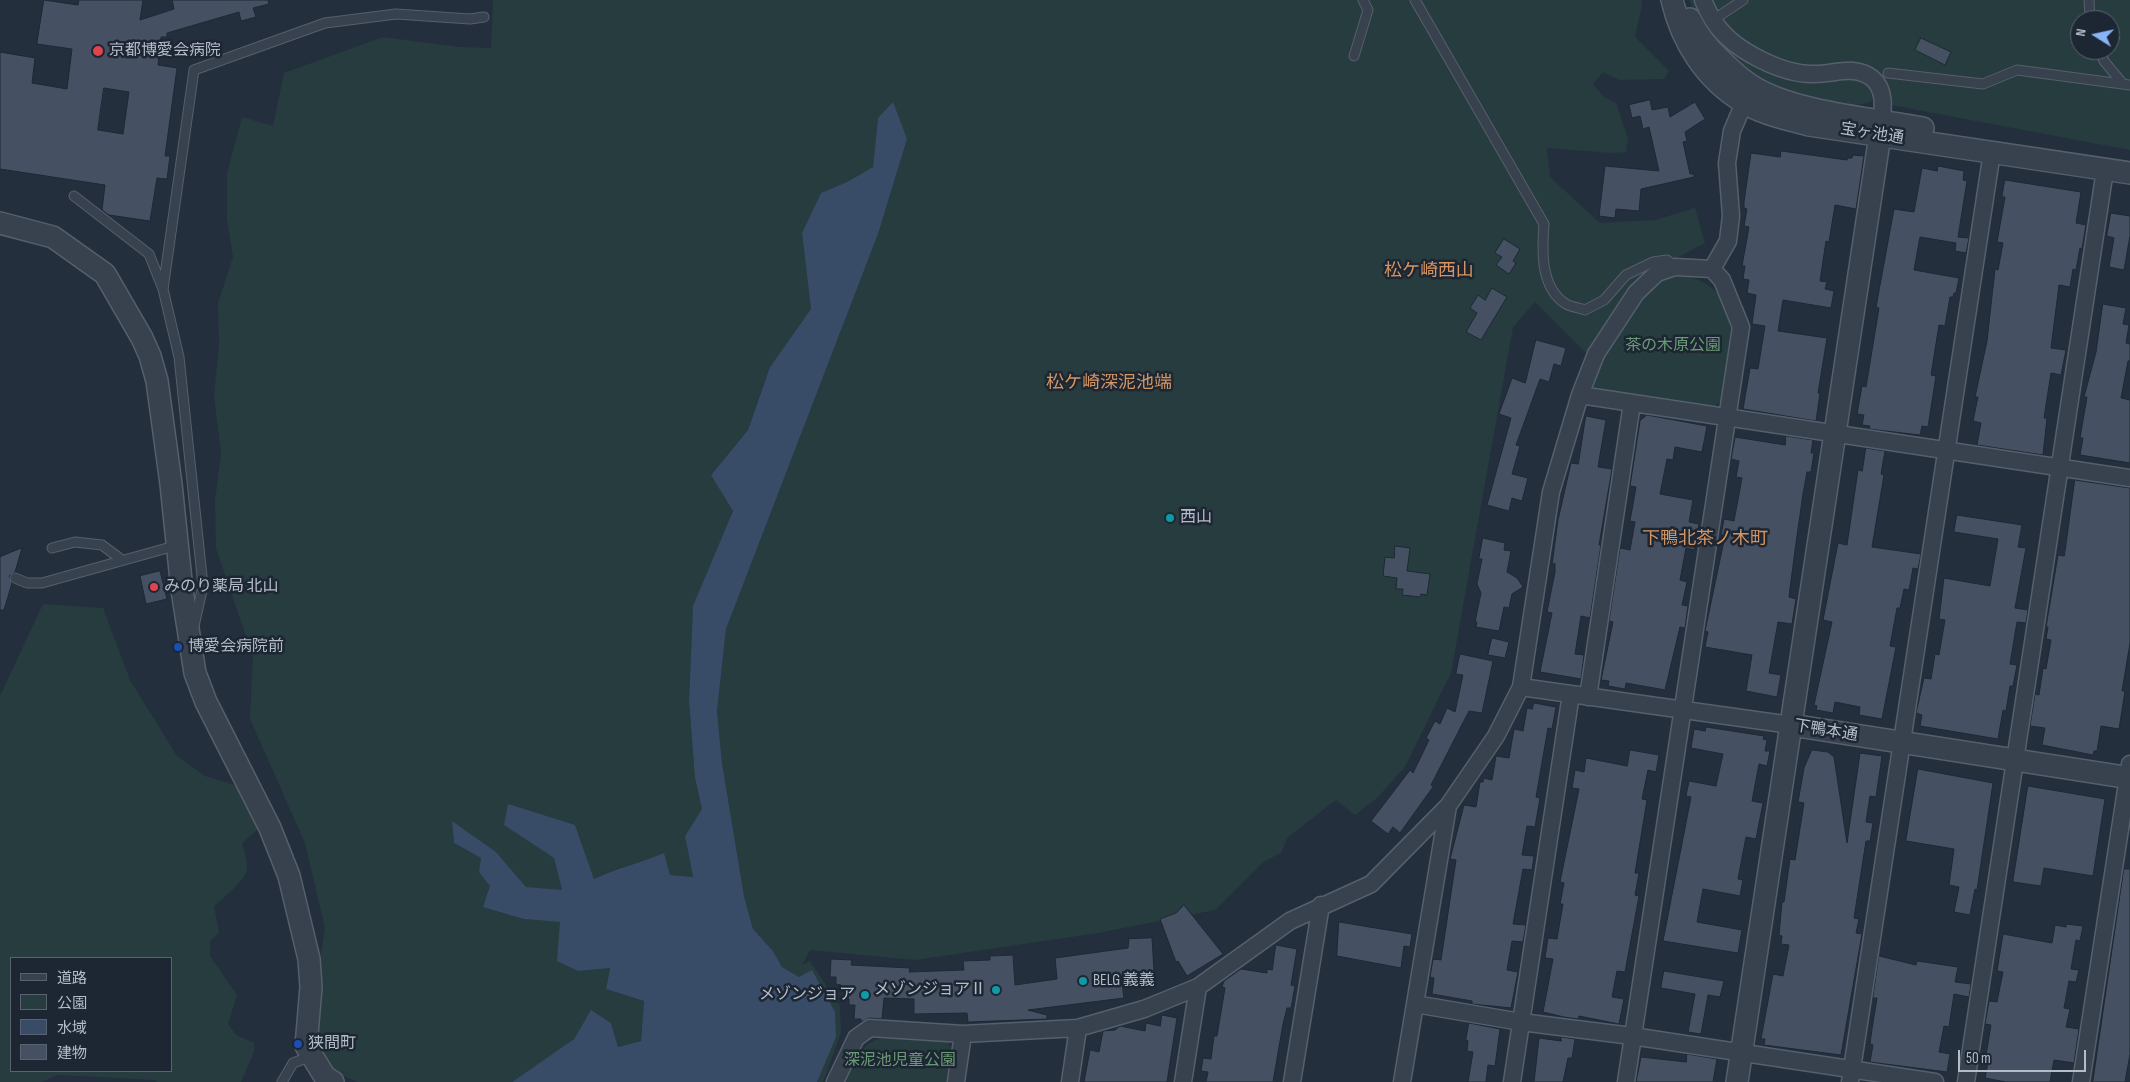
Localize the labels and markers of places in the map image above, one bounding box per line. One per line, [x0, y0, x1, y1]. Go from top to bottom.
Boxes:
place label: 京都博愛会病院 [109, 41, 221, 61]
marker: 京都博愛会病院 [91, 44, 105, 58]
place label: 西山 [1180, 508, 1212, 528]
marker: 西山 [1164, 512, 1176, 524]
place label: みのり薬局 北山 [164, 577, 279, 597]
marker: みのり薬局 北山 [148, 581, 160, 593]
place label: 博愛会病院前 [188, 637, 284, 657]
marker: 博愛会病院前 [172, 641, 184, 653]
place label: BELG 義義 [1093, 971, 1155, 991]
marker: BELG 義義 [1077, 975, 1089, 987]
place label: メゾンジョアⅡ [874, 980, 986, 1000]
marker: メゾンジョアⅡ [990, 984, 1002, 996]
place label: メゾンジョア [759, 985, 855, 1005]
marker: メゾンジョア [859, 989, 871, 1001]
place label: 狭間町 [308, 1034, 356, 1054]
marker: 狭間町 [292, 1038, 304, 1050]

